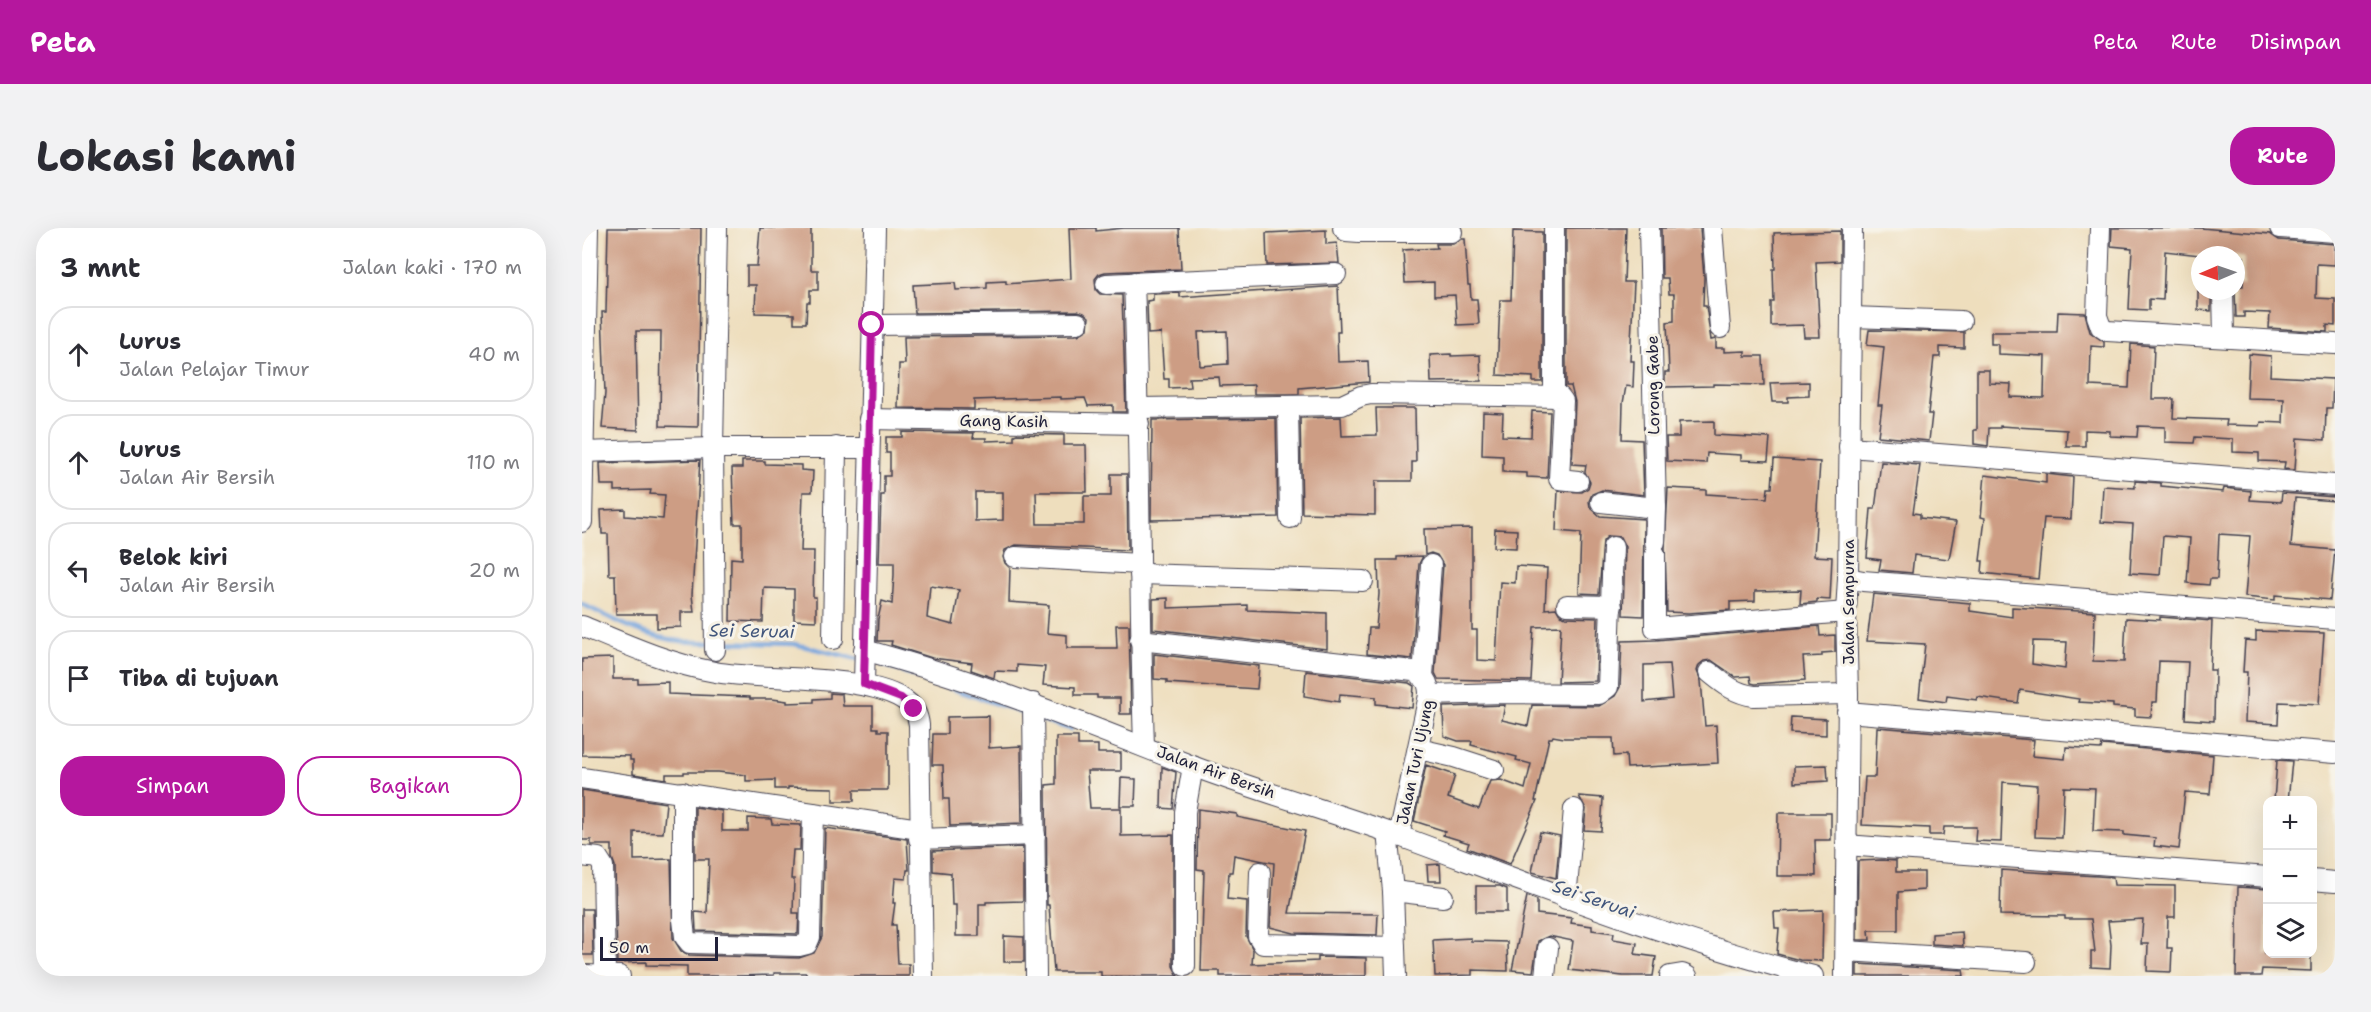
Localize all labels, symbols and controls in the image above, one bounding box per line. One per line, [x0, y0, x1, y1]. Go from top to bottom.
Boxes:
text: Peta [30, 23, 96, 61]
text: Peta [2093, 28, 2138, 56]
text: Rute [2171, 28, 2217, 56]
text: Disimpan [2250, 28, 2341, 56]
button: Rute [2230, 127, 2335, 185]
text: Lokasi kami [36, 128, 297, 184]
north arrow [2191, 246, 2245, 300]
text: 3 mnt [60, 250, 140, 285]
text: Jalan kaki · 170 m [342, 254, 522, 280]
route start [858, 311, 884, 337]
text: Lurus [119, 327, 181, 356]
street label: Lorong Gabe [1642, 335, 1664, 435]
icon: ahead [62, 338, 95, 371]
text: 40 m [468, 341, 520, 367]
text: Jalan Pelajar Timur [119, 356, 310, 382]
street label: Gang Kasih [959, 410, 1049, 432]
text: Lurus [119, 435, 181, 464]
icon: ahead [62, 446, 95, 479]
text: 110 m [466, 449, 520, 475]
text: Jalan Air Bersih [119, 464, 275, 490]
street label: Jalan Sempurna [1838, 539, 1859, 665]
text: Belok kiri [119, 543, 228, 572]
icon: left [62, 554, 95, 587]
text: 20 m [469, 557, 520, 583]
text: Jalan Air Bersih [119, 572, 275, 598]
water label: Sei Seruai [709, 618, 796, 644]
icon: arrive [62, 662, 95, 695]
text: Tiba di tujuan [119, 664, 279, 693]
route end [900, 695, 926, 721]
street label: Jalan Turi Ujung [1391, 697, 1439, 826]
street label: Jalan Air Bersih [1154, 741, 1278, 803]
button: Simpan [60, 756, 285, 816]
button: Bagikan [297, 756, 522, 816]
map controls [2263, 796, 2317, 958]
button: + [2263, 796, 2317, 850]
button: − [2263, 850, 2317, 904]
water label: Sei Seruai [1550, 874, 1639, 925]
button: layers [2263, 904, 2317, 958]
scale bar [600, 934, 718, 962]
text: 50 m [609, 937, 649, 958]

